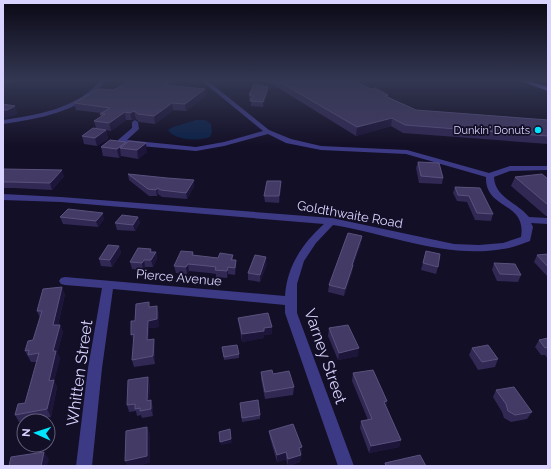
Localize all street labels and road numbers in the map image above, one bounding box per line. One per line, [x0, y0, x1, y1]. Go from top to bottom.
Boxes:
street label: Goldthwaite Road [296, 198, 404, 231]
street label: Pierce Avenue [135, 266, 223, 289]
street label: Varney Street [300, 306, 351, 407]
street label: Whitten Street [63, 318, 96, 428]

